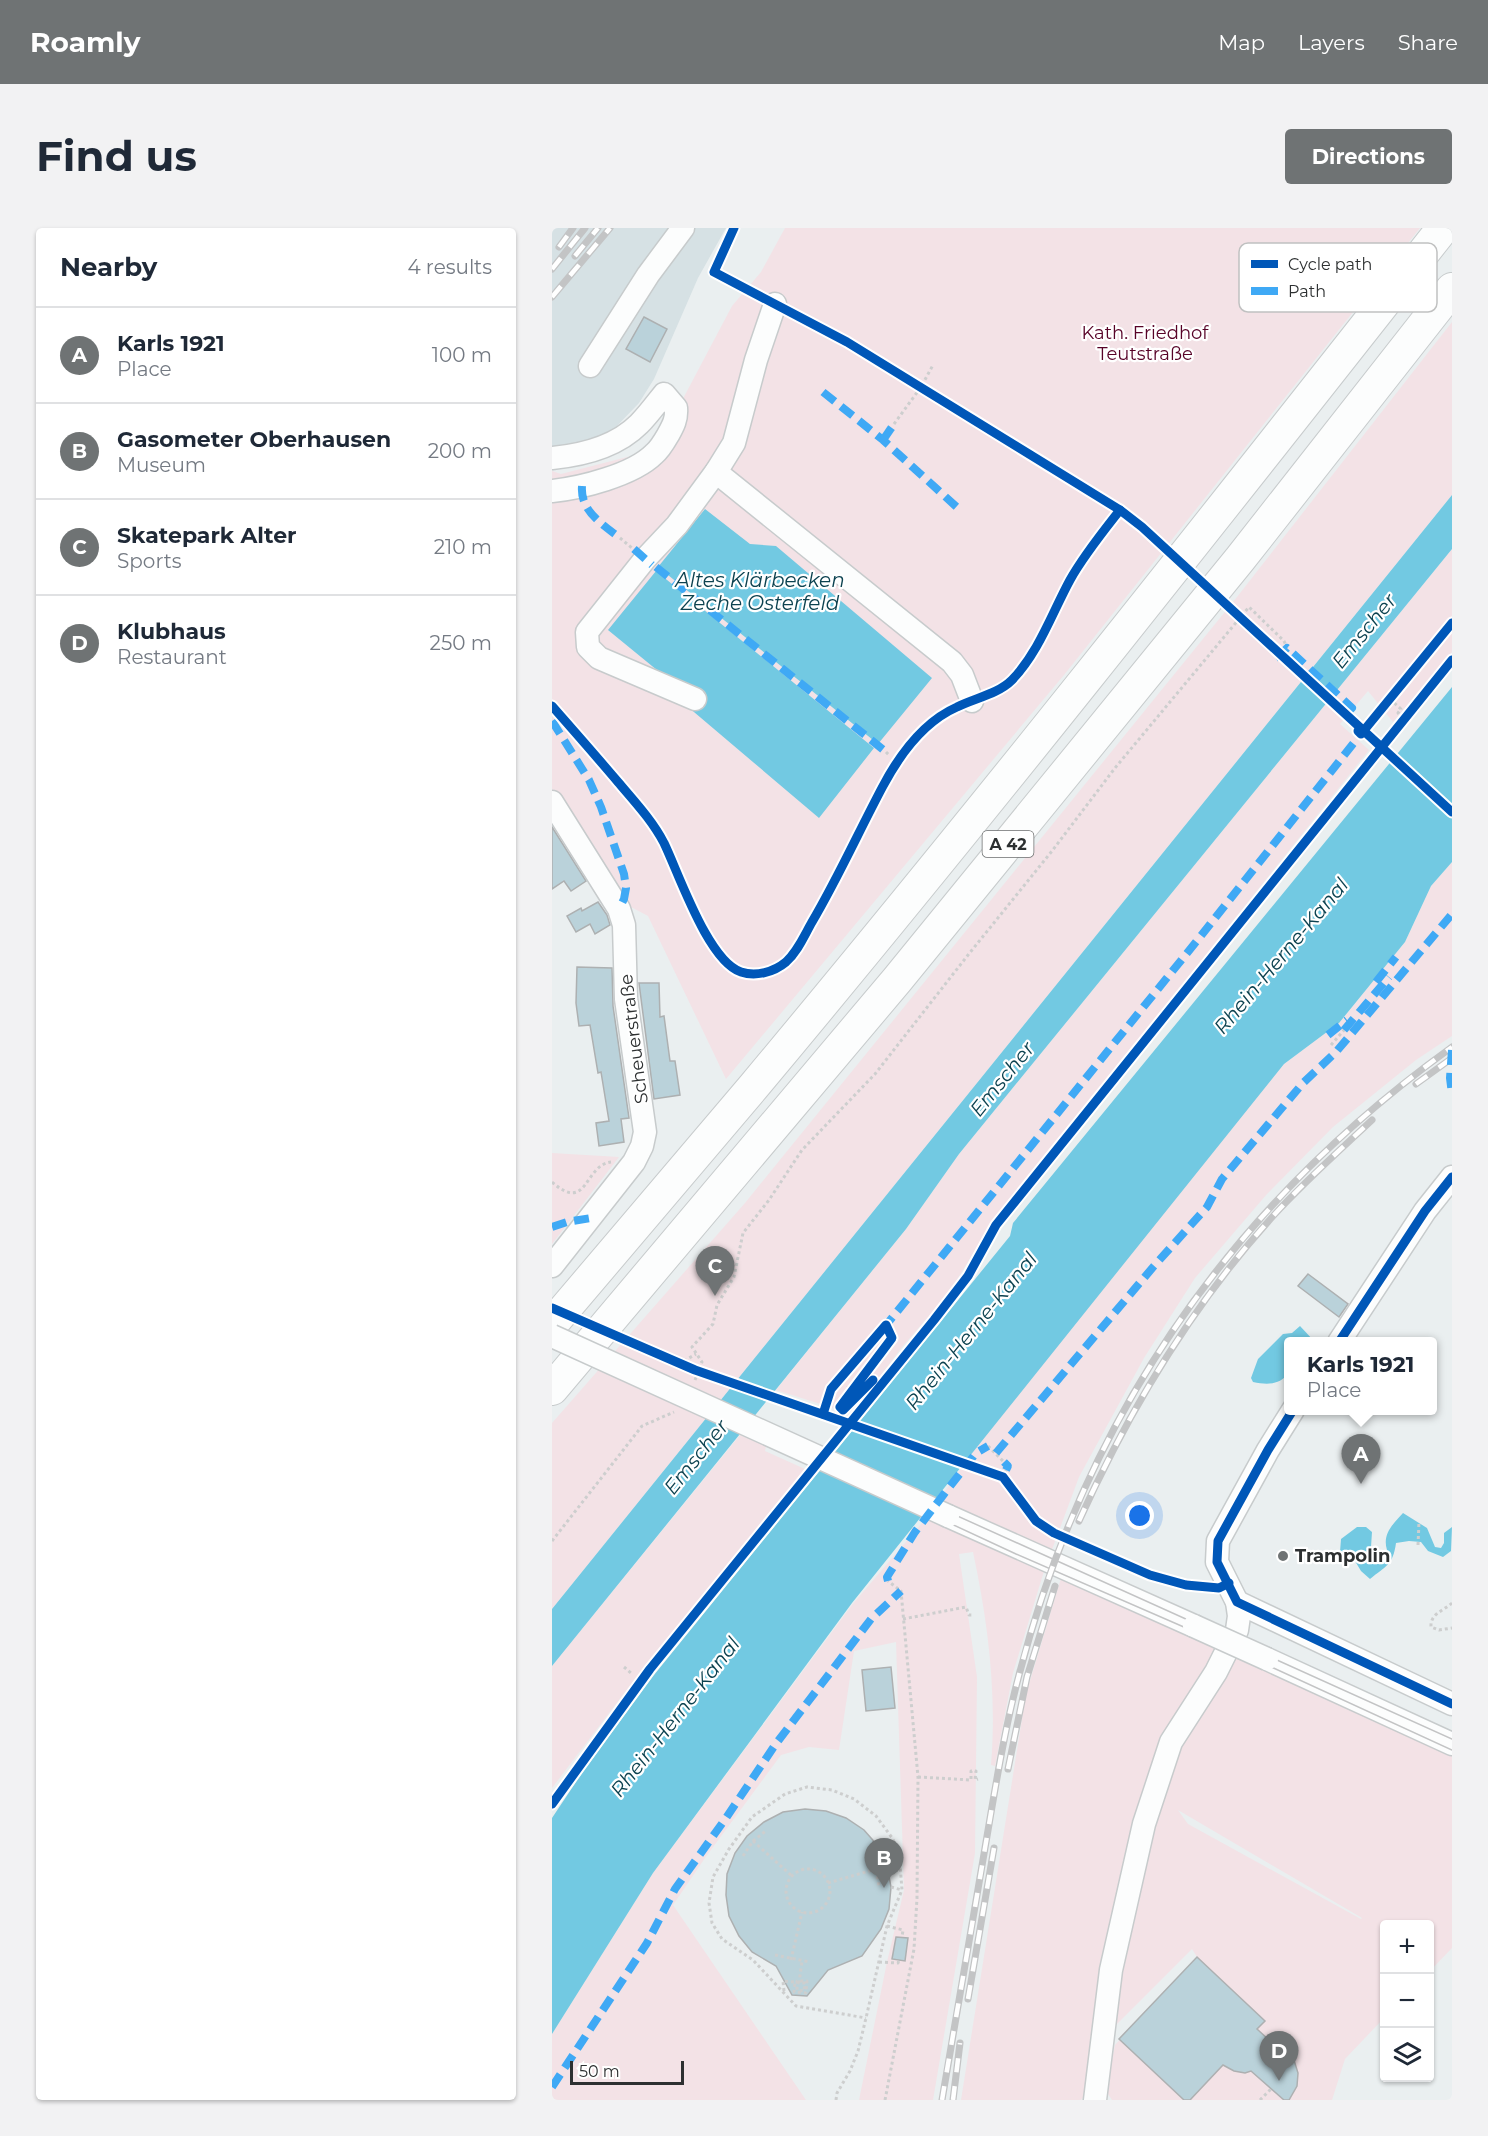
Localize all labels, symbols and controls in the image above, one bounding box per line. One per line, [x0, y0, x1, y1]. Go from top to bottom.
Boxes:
text: Roamly [30, 25, 140, 59]
text: Map [1218, 30, 1265, 55]
text: Layers [1298, 30, 1365, 55]
text: Share [1398, 30, 1458, 55]
button: Directions [1285, 129, 1452, 184]
text: Find us [36, 130, 197, 182]
legend [1239, 243, 1437, 312]
text: Nearby [60, 251, 157, 283]
text: 4 results [407, 255, 492, 279]
text: Cycle path [1288, 255, 1372, 274]
text: Path [1288, 282, 1326, 301]
park label: Kath. Friedhof Teutstraße [1082, 322, 1209, 365]
text: Karls 1921 [117, 330, 225, 357]
text: A [72, 343, 87, 367]
text: 100 m [432, 343, 492, 367]
text: Place [117, 357, 172, 381]
text: Gasometer Oberhausen [117, 426, 391, 453]
text: B [72, 439, 87, 463]
text: 200 m [428, 439, 492, 463]
text: Museum [117, 453, 206, 477]
text: Skatepark Alter [117, 522, 297, 549]
text: C [72, 535, 87, 559]
text: 210 m [434, 535, 492, 559]
text: Sports [117, 549, 182, 573]
water label: Altes Klärbecken Zeche Osterfeld [674, 568, 845, 615]
water label: Emscher [1327, 588, 1402, 673]
text: Klubhaus [117, 618, 226, 645]
text: D [71, 631, 88, 655]
text: 250 m [430, 631, 492, 655]
text: Restaurant [117, 645, 227, 669]
road number: A 42 [982, 831, 1034, 857]
water label: Rhein-Herne-Kanal [1209, 873, 1354, 1039]
street label: Scheuerstraße [615, 973, 653, 1105]
water label: Emscher [965, 1036, 1040, 1121]
pin: C [696, 1246, 734, 1296]
water label: Rhein-Herne-Kanal [900, 1247, 1042, 1415]
popup [1284, 1337, 1437, 1415]
text: Karls 1921 [1307, 1351, 1414, 1378]
text: Place [1307, 1378, 1361, 1402]
water label: Emscher [659, 1414, 734, 1499]
pin: A [1342, 1434, 1380, 1484]
your location [1125, 1501, 1154, 1530]
place label: Trampolin [1295, 1545, 1390, 1567]
marker: Trampolin [1276, 1549, 1290, 1563]
water label: Rhein-Herne-Kanal [605, 1632, 745, 1802]
pin: B [864, 1838, 904, 1888]
map controls [1380, 1920, 1434, 2082]
button: + [1380, 1920, 1434, 1974]
button: − [1380, 1974, 1434, 2028]
button: layers [1380, 2028, 1434, 2082]
pin: D [1260, 2032, 1298, 2081]
scale bar [570, 2058, 684, 2086]
text: 50 m [579, 2062, 620, 2081]

